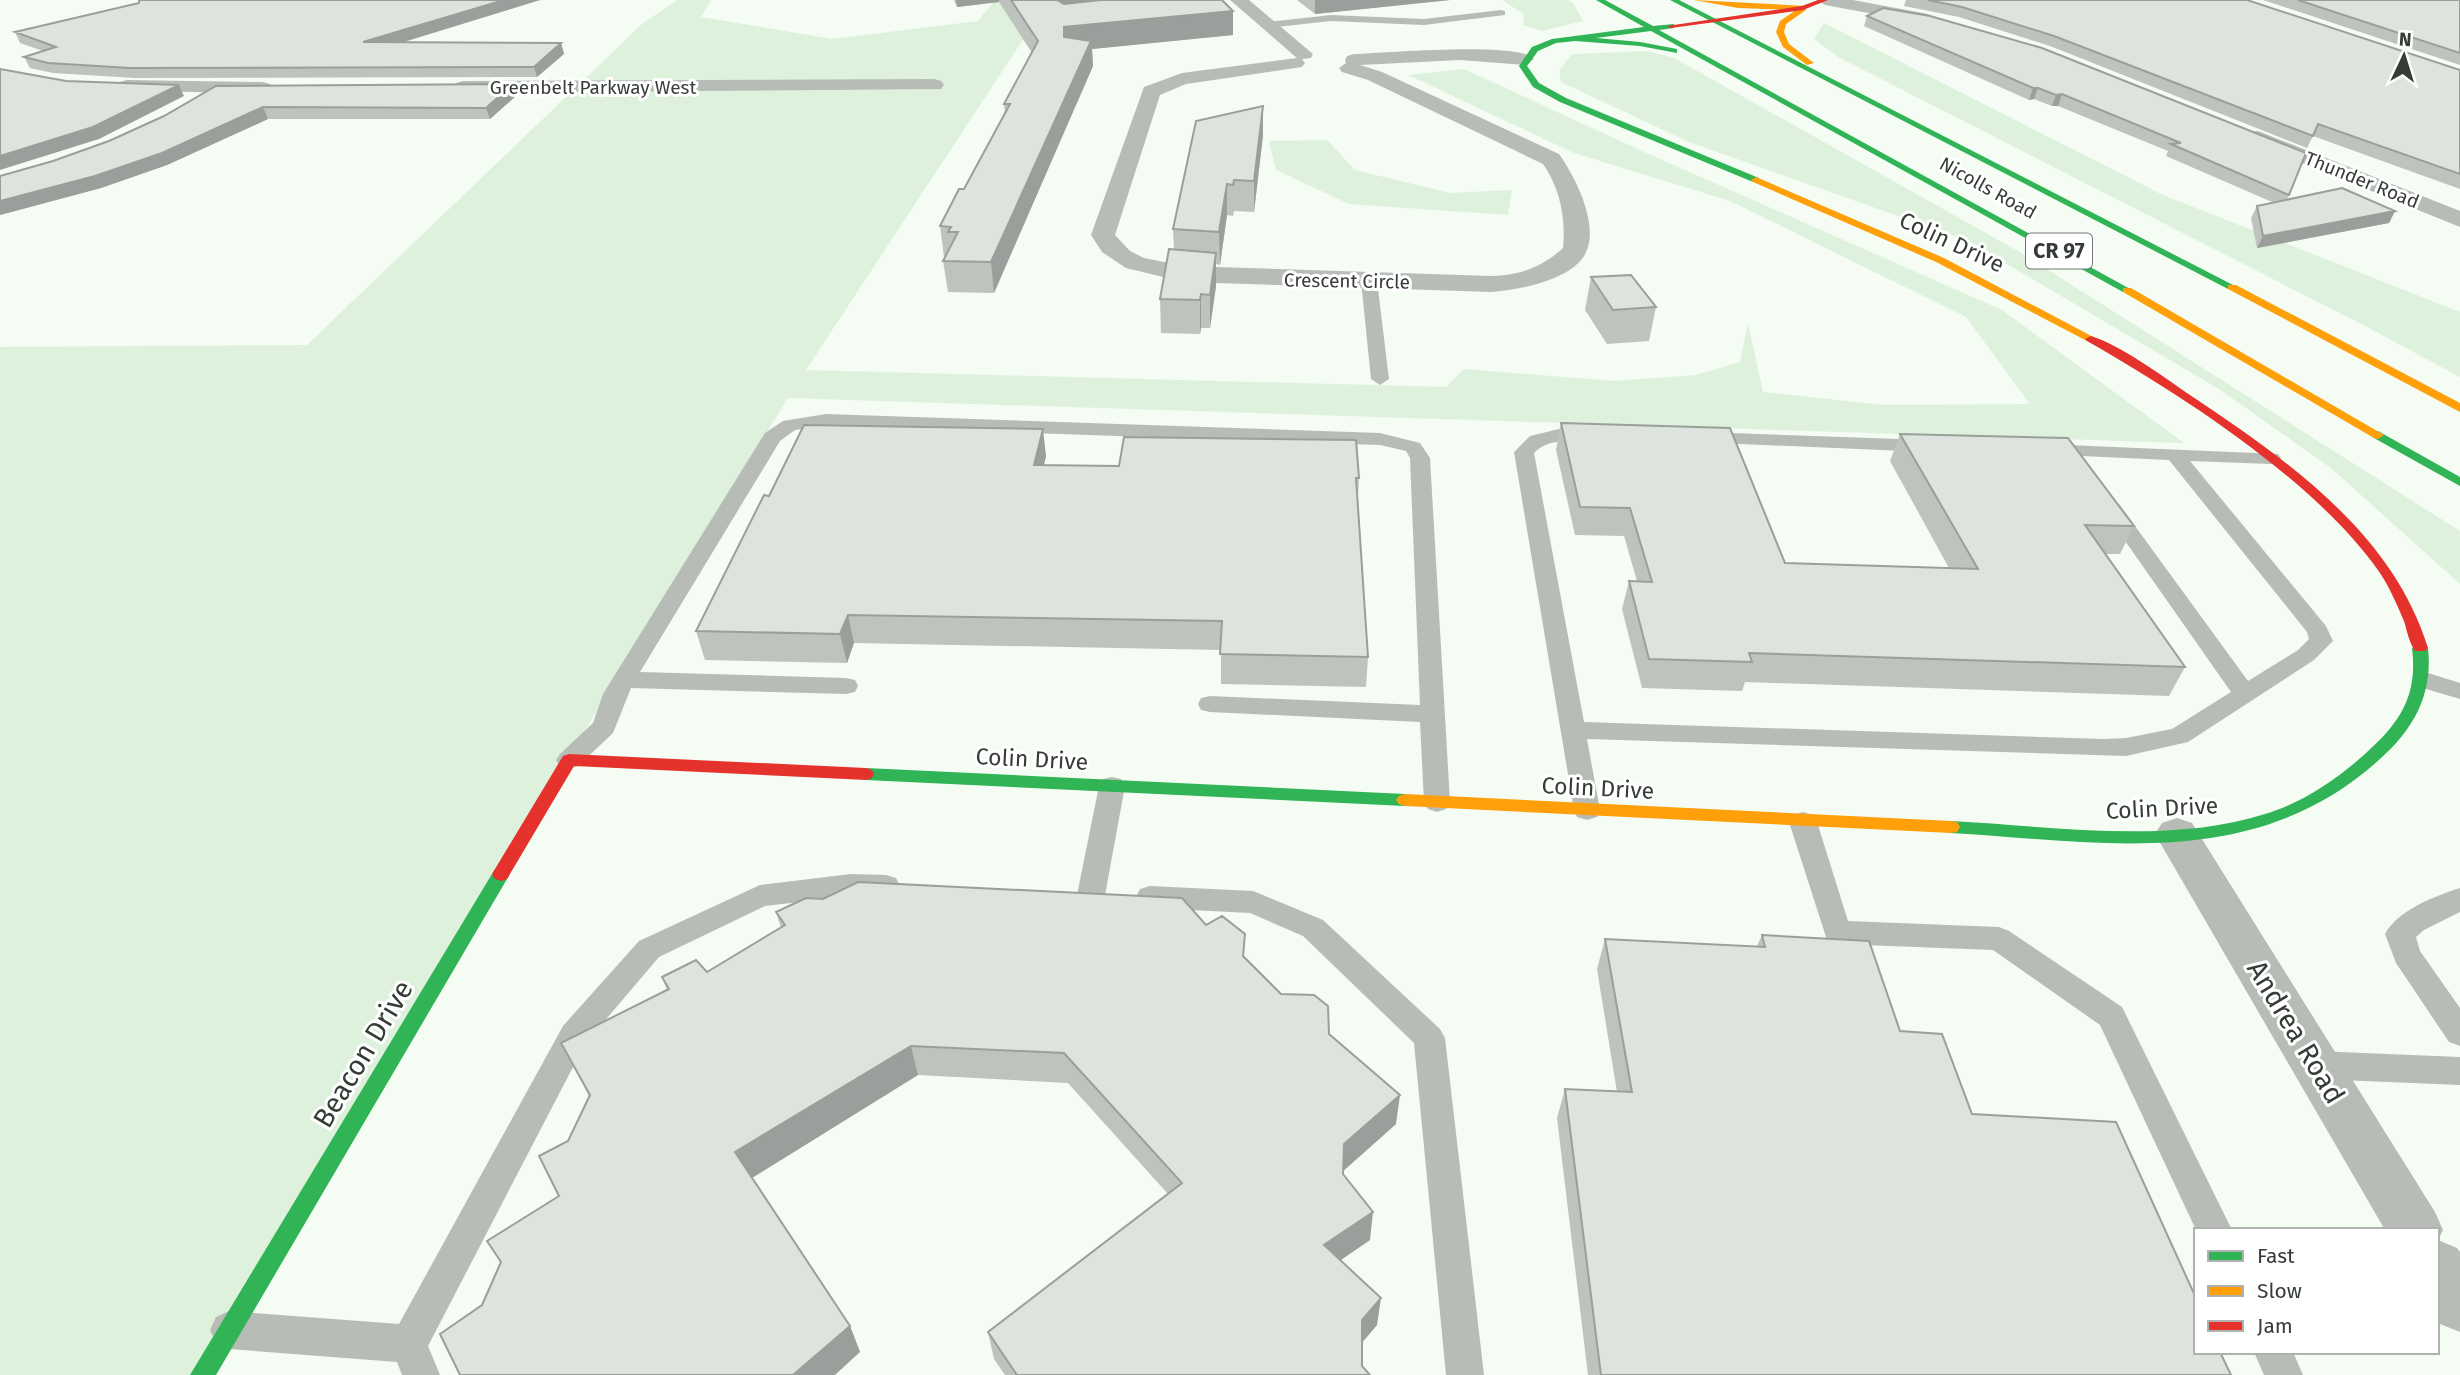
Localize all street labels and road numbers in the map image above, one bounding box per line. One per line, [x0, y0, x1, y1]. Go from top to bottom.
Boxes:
street label: Greenbelt Parkway West [490, 76, 696, 99]
street label: Thunder Road [2302, 147, 2422, 213]
street label: Nicolls Road [1936, 152, 2040, 224]
street label: Colin Drive [1895, 206, 2009, 278]
road number: CR 97 [2026, 233, 2092, 268]
street label: Crescent Circle [1284, 268, 1410, 294]
street label: Colin Drive [975, 742, 1089, 776]
street label: Colin Drive [1541, 771, 1655, 805]
street label: Colin Drive [2105, 791, 2219, 825]
street label: Andrea Road [2240, 954, 2352, 1110]
street label: Beacon Drive [306, 974, 420, 1134]

